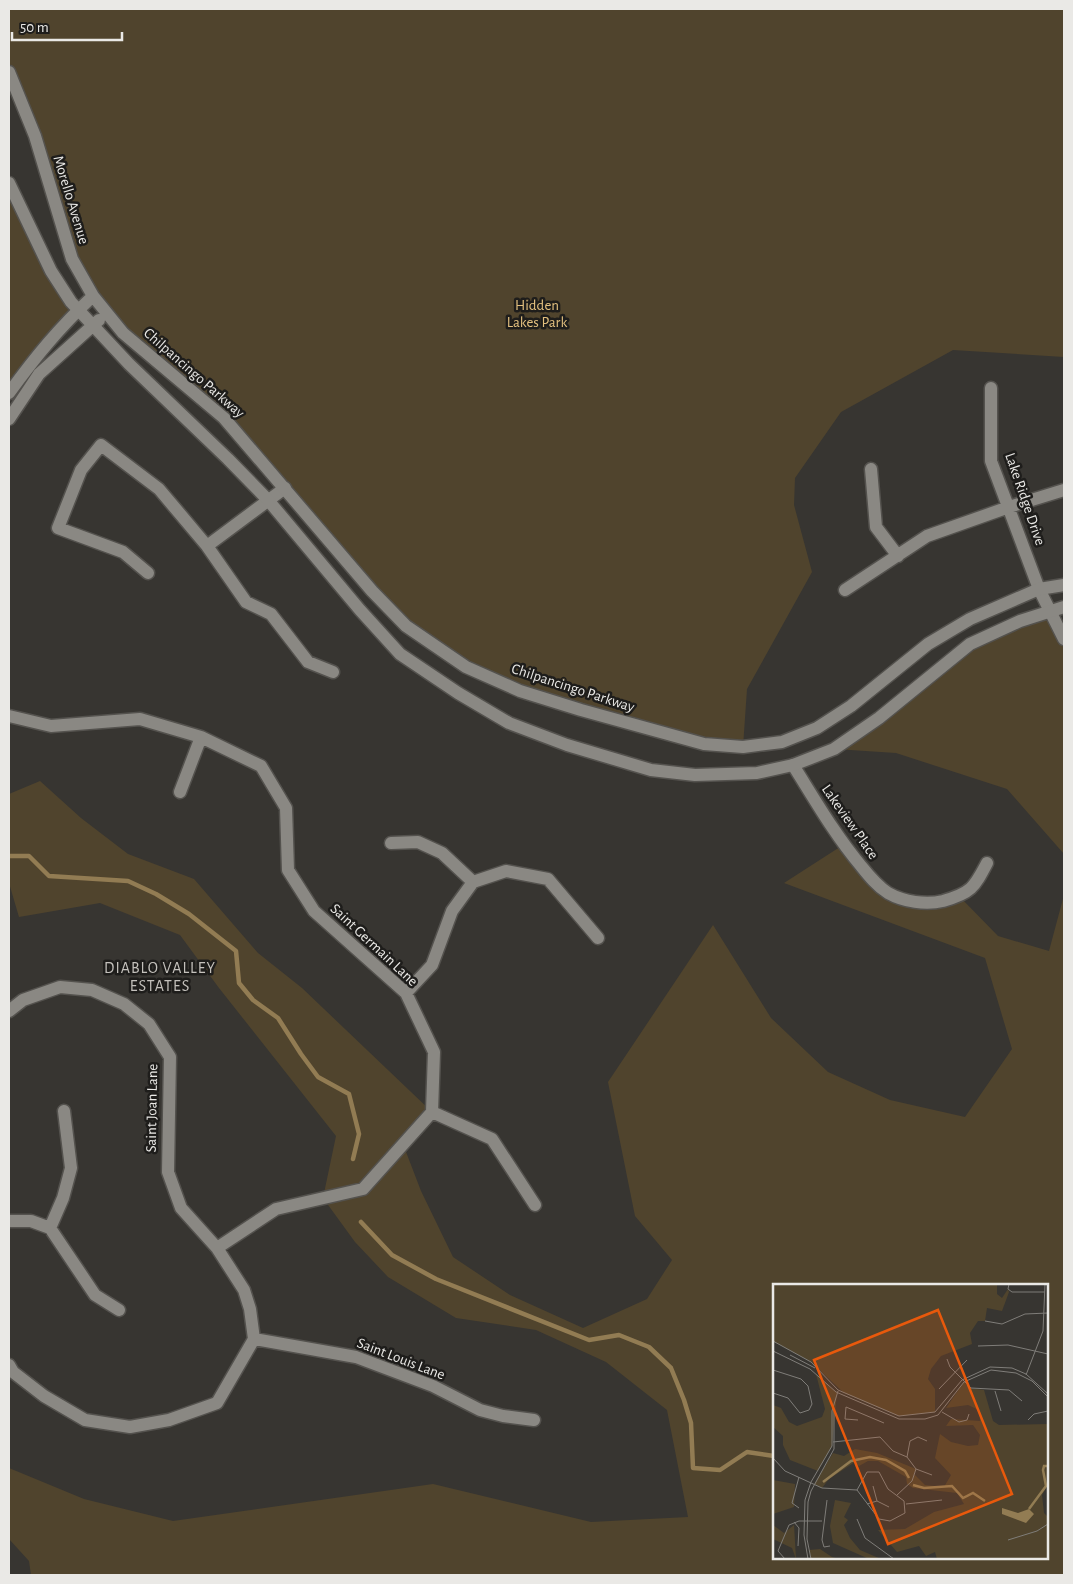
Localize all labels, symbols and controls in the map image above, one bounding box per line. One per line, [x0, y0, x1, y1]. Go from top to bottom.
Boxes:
scale bar [12, 10, 122, 42]
text: 50 m [20, 20, 49, 35]
street label: Morello Avenue [50, 154, 92, 246]
park label: Hidden Lakes Park [507, 298, 567, 330]
street label: Chilpancingo Parkway [141, 325, 248, 421]
street label: Lake Ridge Drive [1002, 451, 1048, 547]
street label: Chilpancingo Parkway [510, 661, 637, 715]
street label: Lakeview Place [819, 782, 881, 862]
street label: Saint Germain Lane [327, 901, 421, 989]
district label: DIABLO VALLEY ESTATES [104, 960, 216, 994]
street label: Saint Joan Lane [144, 1063, 160, 1152]
inset map [773, 1284, 1048, 1559]
street label: Saint Louis Lane [355, 1335, 447, 1383]

